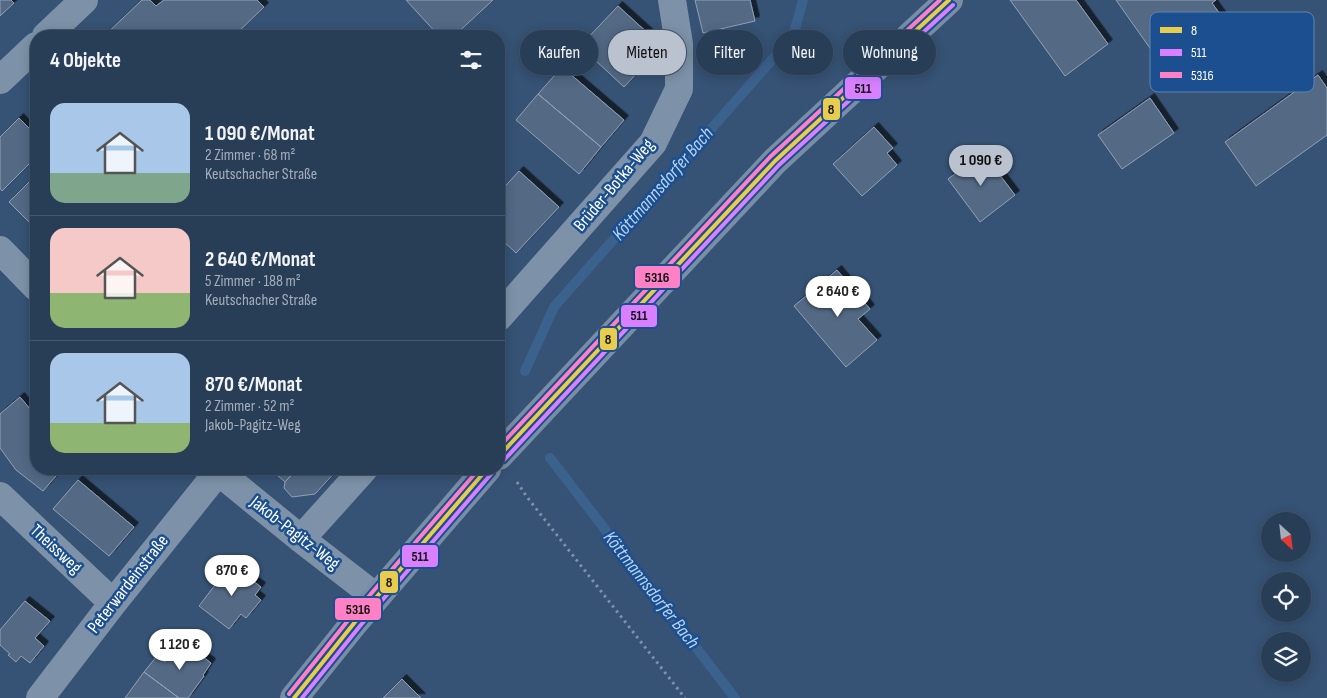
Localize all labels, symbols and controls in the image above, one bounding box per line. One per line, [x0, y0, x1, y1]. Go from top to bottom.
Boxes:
legend [1150, 12, 1314, 92]
text: 8 [1191, 22, 1197, 39]
chip: Kaufen [520, 30, 598, 75]
chip: Mieten [608, 30, 686, 75]
chip: Filter [696, 30, 763, 75]
chip: Neu [773, 30, 833, 75]
chip: Wohnung [843, 30, 936, 75]
text: 511 [1191, 44, 1207, 61]
icon: filters [457, 46, 485, 74]
text: 4 Objekte [50, 48, 121, 73]
text: 5316 [1191, 67, 1214, 84]
line badge: 511 [844, 76, 882, 100]
text: 511 [854, 80, 872, 97]
line badge: 8 [822, 97, 841, 121]
text: 8 [828, 101, 835, 118]
text: 1 090 €/Monat [205, 121, 315, 146]
icon: home [90, 123, 150, 183]
water label: Köttmannsdorfer Bach [608, 123, 718, 245]
street label: Brüder-Botka-Weg [569, 135, 659, 235]
pin: 1 090 € [935, 144, 1027, 187]
text: 2 Zimmer · 68 m² [205, 146, 295, 165]
text: 1 090 € [960, 151, 1002, 170]
text: Keutschacher Straße [205, 165, 317, 184]
text: 2 640 €/Monat [205, 247, 316, 272]
icon: home [90, 248, 150, 308]
line badge: 5316 [634, 265, 681, 289]
text: 5316 [645, 269, 670, 286]
text: 5 Zimmer · 188 m² [205, 272, 301, 291]
pin: 2 640 € [792, 276, 884, 318]
text: 2 640 € [817, 282, 859, 301]
text: Keutschacher Straße [205, 291, 317, 310]
line badge: 511 [620, 304, 658, 328]
text: 511 [630, 307, 648, 324]
line badge: 8 [599, 327, 618, 351]
text: 8 [605, 331, 612, 348]
text: 870 €/Monat [205, 372, 302, 397]
icon: home [90, 373, 150, 433]
text: 2 Zimmer · 52 m² [205, 397, 294, 416]
text: Jakob-Pagitz-Weg [205, 416, 301, 435]
street label: Jakob-Pagitz-Weg [245, 491, 344, 574]
north arrow [1261, 512, 1311, 562]
map controls [1261, 512, 1311, 682]
street label: Theissweg [26, 520, 86, 578]
water label: Köttmannsdorfer Bach [598, 527, 704, 653]
street label: Peterwardeinstraße [83, 531, 173, 637]
line badge: 511 [401, 544, 439, 568]
text: 511 [411, 548, 429, 565]
pin: 870 € [197, 554, 267, 597]
text: 870 € [216, 561, 248, 580]
line badge: 8 [379, 570, 399, 594]
button: locate [1261, 572, 1311, 622]
text: 8 [386, 574, 393, 591]
line badge: 5316 [334, 597, 382, 621]
text: 5316 [346, 601, 371, 618]
pin: 1 120 € [134, 628, 226, 671]
button: layers [1261, 632, 1311, 682]
text: 1 120 € [160, 635, 200, 654]

